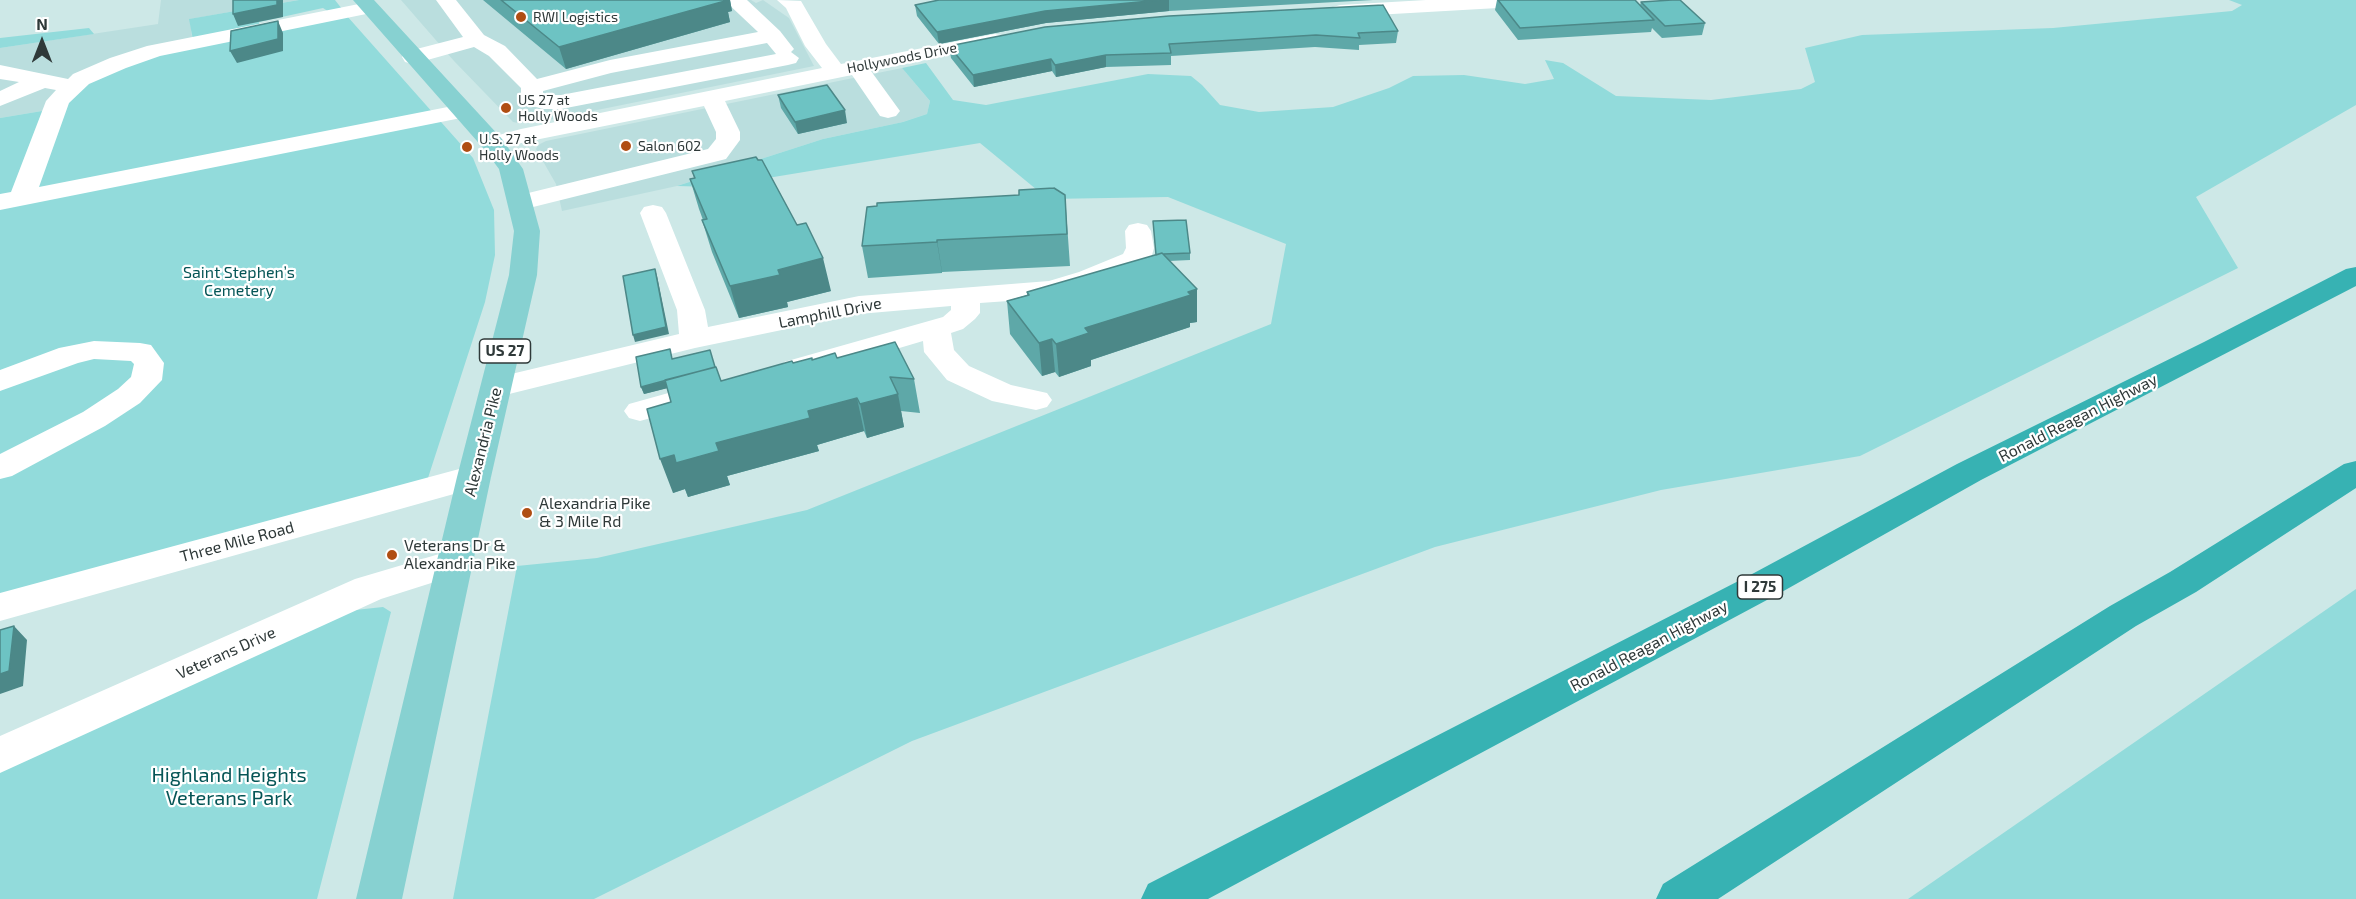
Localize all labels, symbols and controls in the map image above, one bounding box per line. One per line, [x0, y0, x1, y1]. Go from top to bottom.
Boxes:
place label: RWI Logistics [533, 9, 618, 25]
marker: RWI Logistics [514, 10, 528, 24]
north arrow [12, 12, 72, 72]
text: N [36, 14, 48, 33]
street label: Hollywoods Drive [846, 39, 958, 77]
place label: US 27 at Holly Woods [518, 92, 598, 124]
marker: US 27 at Holly Woods [499, 101, 513, 115]
place label: U.S. 27 at Holly Woods [479, 131, 559, 164]
place label: Salon 602 [638, 138, 701, 154]
marker: Salon 602 [619, 139, 633, 153]
marker: U.S. 27 at Holly Woods [460, 140, 474, 154]
park label: Saint Stephen’s Cemetery [183, 263, 295, 301]
street label: Lamphill Drive [777, 294, 883, 332]
road number: US 27 [480, 339, 530, 363]
street label: Ronald Reagan Highway [1995, 370, 2161, 466]
street label: Alexandria Pike [460, 386, 506, 498]
place label: Alexandria Pike & 3 Mile Rd [539, 494, 651, 532]
marker: Alexandria Pike & 3 Mile Rd [520, 506, 534, 520]
street label: Three Mile Road [178, 518, 296, 566]
place label: Veterans Dr & Alexandria Pike [404, 536, 516, 574]
marker: Veterans Dr & Alexandria Pike [385, 548, 399, 562]
road number: I 275 [1738, 575, 1782, 599]
street label: Ronald Reagan Highway [1567, 596, 1731, 696]
street label: Veterans Drive [173, 623, 279, 683]
park label: Highland Heights Veterans Park [151, 763, 307, 810]

